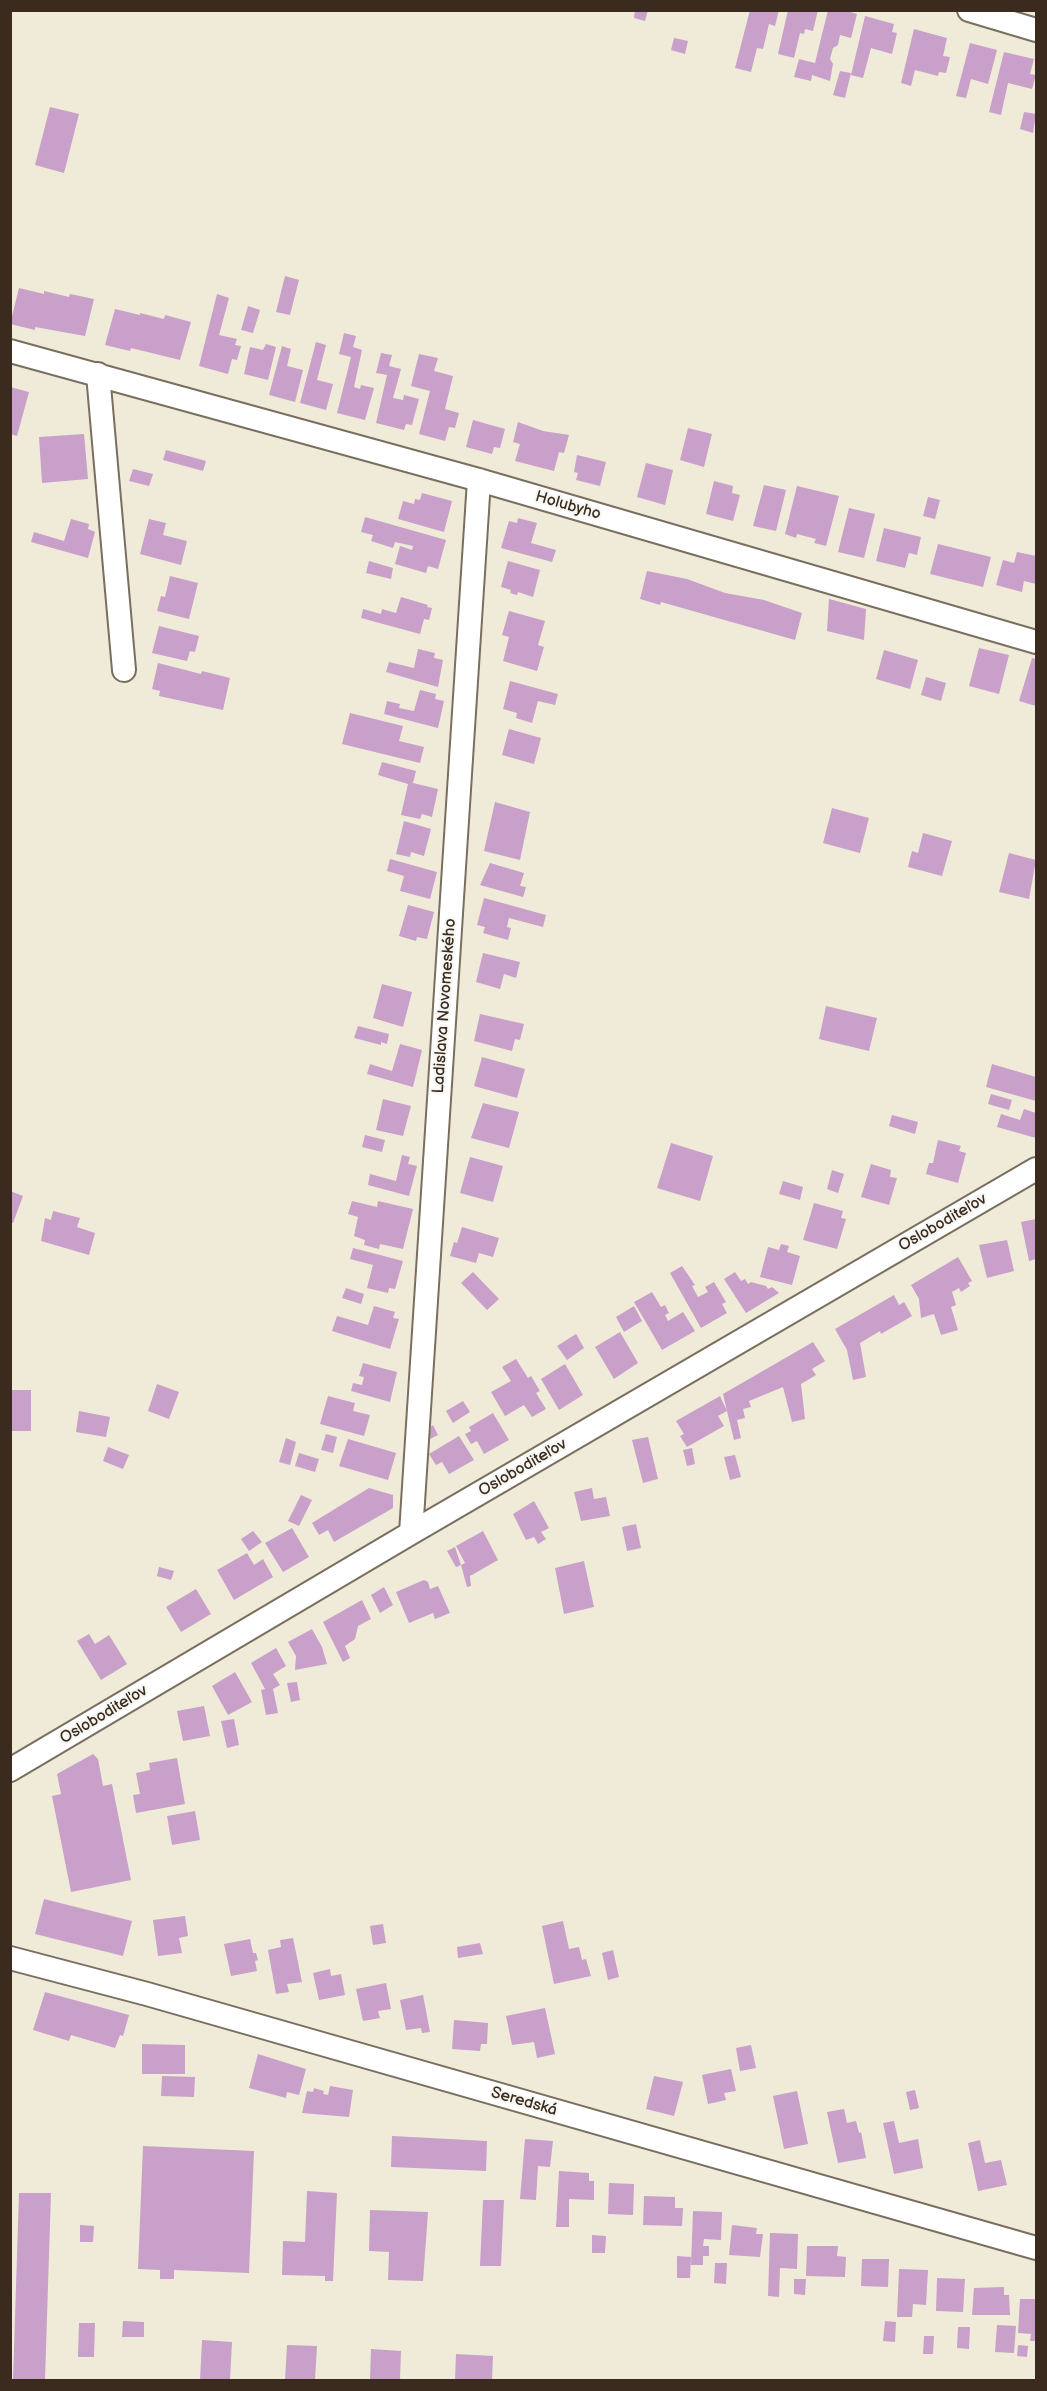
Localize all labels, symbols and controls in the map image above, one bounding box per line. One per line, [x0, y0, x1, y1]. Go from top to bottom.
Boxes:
street label: Holubyho [533, 488, 603, 524]
street label: Ladislava Novomeského [429, 918, 461, 1094]
street label: Osloboditeľov [895, 1190, 991, 1256]
street label: Osloboditeľov [475, 1435, 571, 1501]
street label: Osloboditeľov [57, 1681, 151, 1749]
street label: Seredská [489, 2083, 559, 2121]

